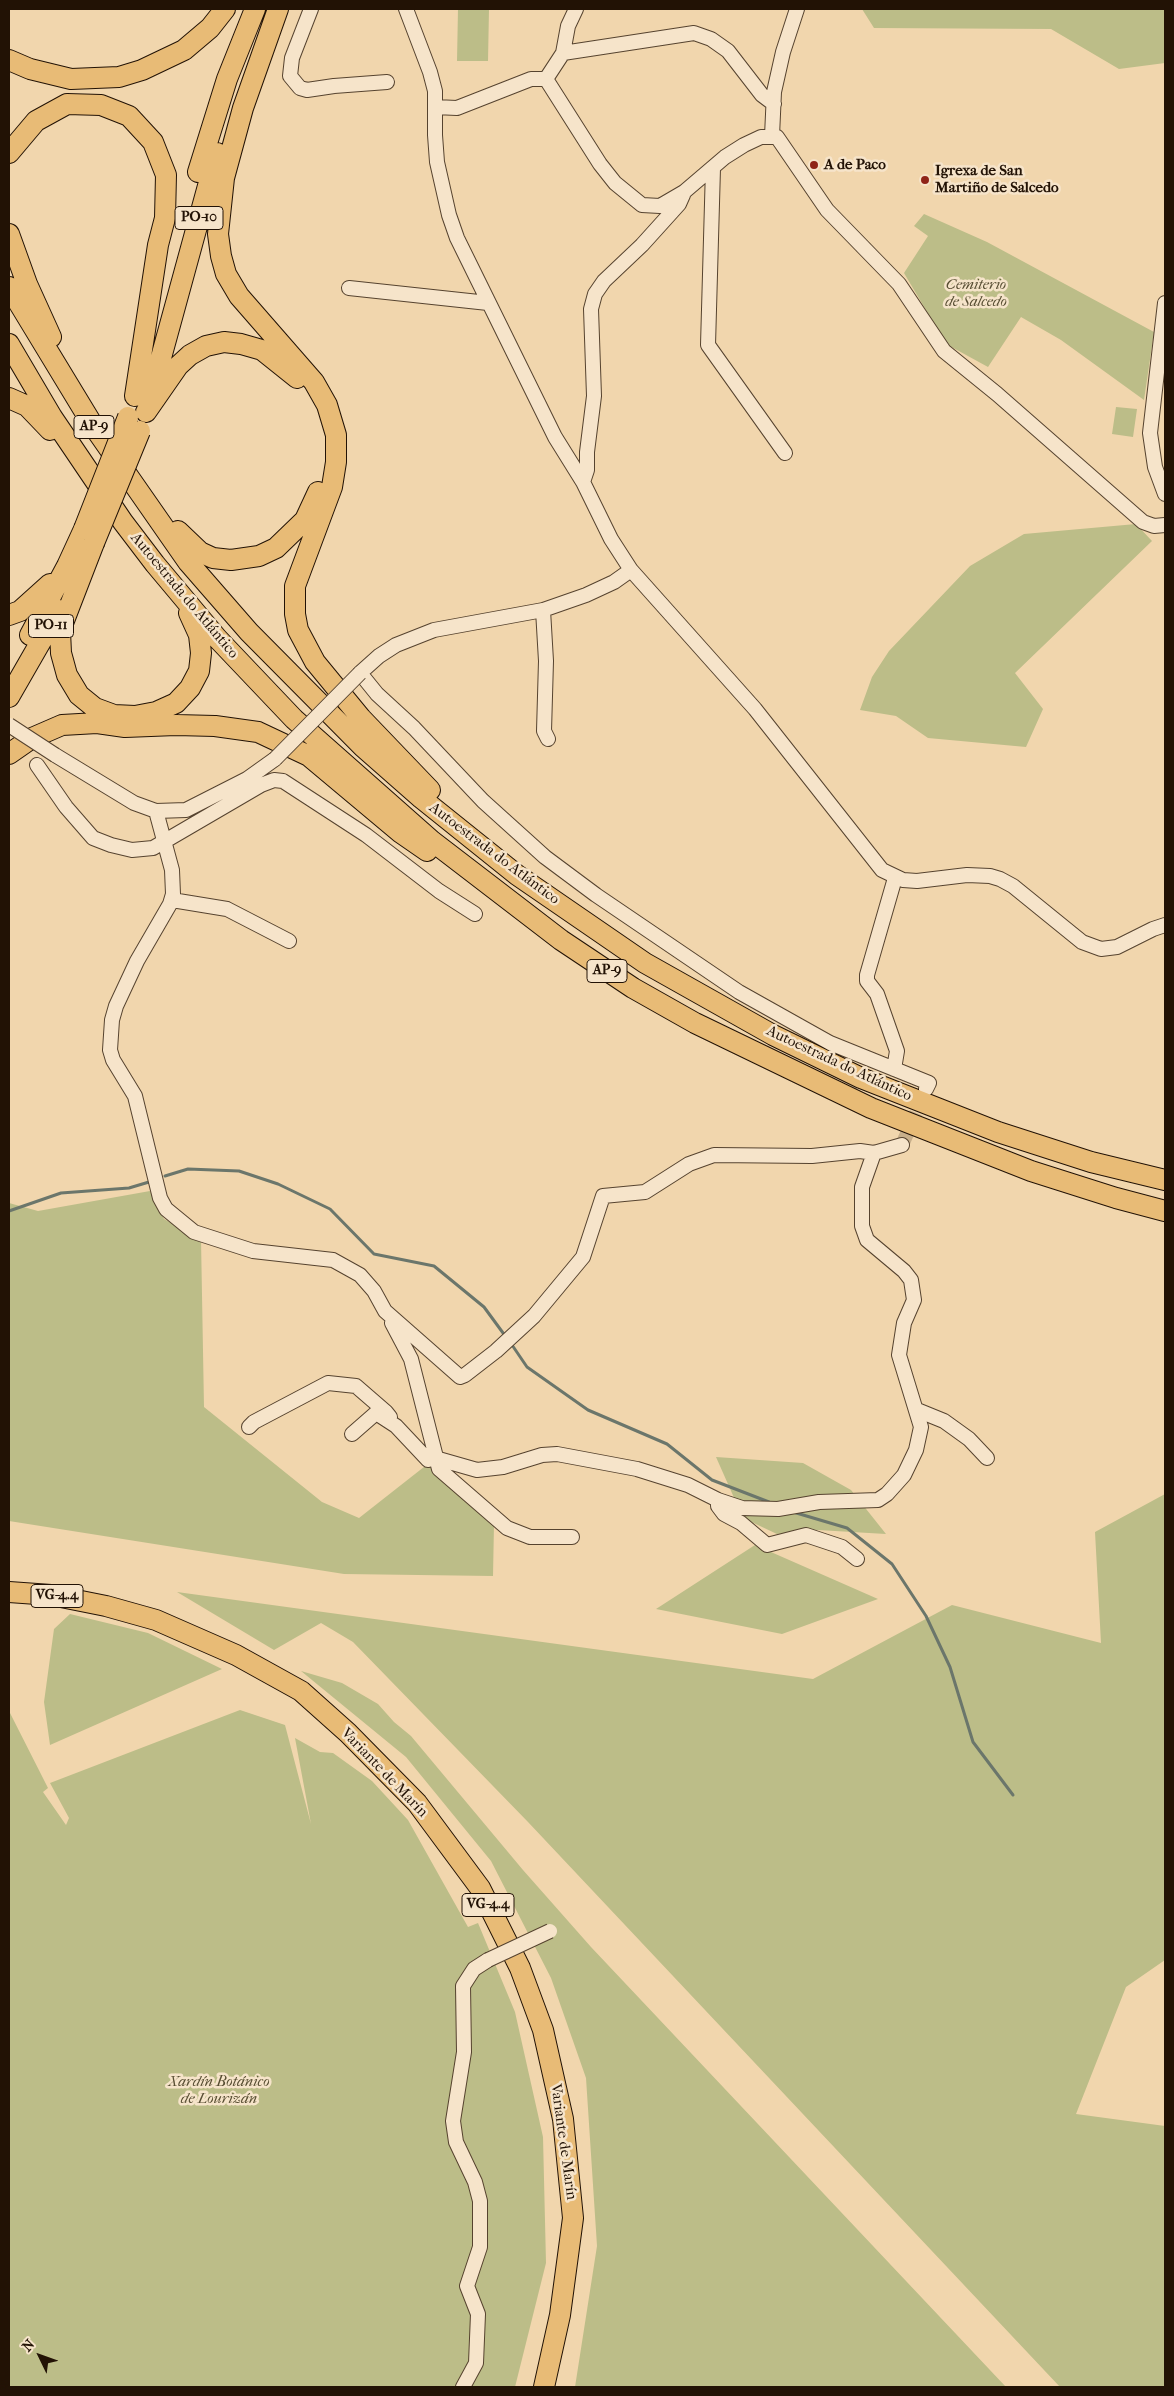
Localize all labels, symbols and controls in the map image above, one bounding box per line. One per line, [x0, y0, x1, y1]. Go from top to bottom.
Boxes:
place label: A de Paco [824, 156, 886, 174]
marker: A de Paco [808, 159, 820, 171]
place label: Igrexa de San Martiño de Salcedo [935, 162, 1059, 197]
marker: Igrexa de San Martiño de Salcedo [919, 174, 931, 186]
road number: PO-10 [175, 207, 223, 230]
park label: Cemiterio de Salcedo [945, 276, 1007, 311]
road number: AP-9 [74, 416, 114, 438]
street label: Autoestrada do Atlántico [126, 530, 242, 662]
road number: PO-11 [28, 614, 74, 638]
street label: Autoestrada do Atlántico [425, 799, 563, 909]
road number: AP-9 [587, 959, 627, 982]
street label: Autoestrada do Atlántico [763, 1022, 915, 1106]
road number: VG-4.4 [31, 1584, 83, 1608]
street label: Variante de Marín [337, 1725, 431, 1821]
road number: VG-4.4 [462, 1894, 514, 1916]
park label: Xardín Botánico de Lourizán [168, 2073, 270, 2108]
street label: Variante de Marín [546, 2083, 580, 2201]
north arrow [15, 2331, 65, 2381]
text: N [19, 2336, 38, 2355]

